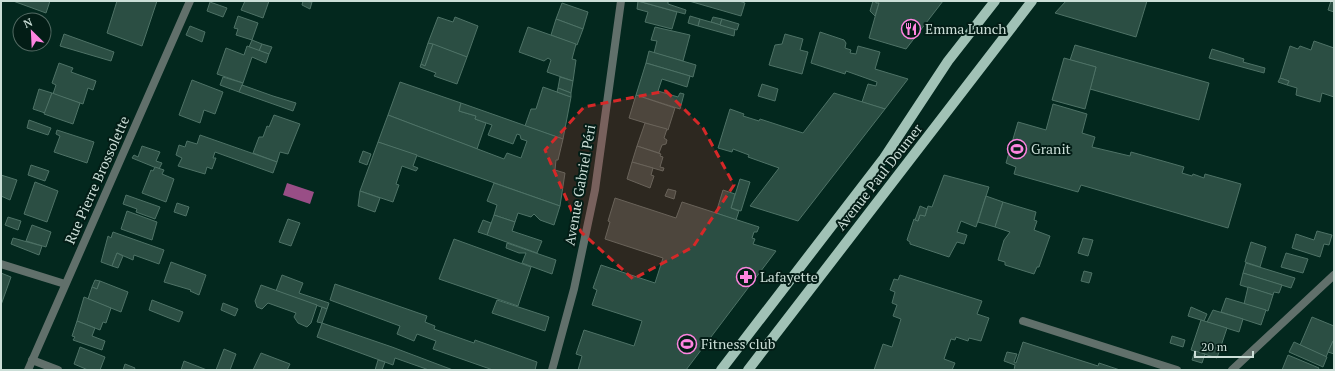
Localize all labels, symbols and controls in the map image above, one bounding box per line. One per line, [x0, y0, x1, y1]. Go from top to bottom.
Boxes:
north arrow [12, 12, 52, 52]
text: N [21, 15, 35, 31]
restaurant icon: Emma Lunch [900, 18, 922, 40]
place label: Emma Lunch [925, 19, 1007, 38]
street label: Rue Pierre Brossolette [60, 113, 133, 247]
street label: Avenue Paul Doumer [831, 119, 927, 234]
street label: Avenue Gabriel Péri [560, 123, 599, 247]
sports icon: Granit [1006, 138, 1028, 160]
place label: Granit [1031, 139, 1072, 158]
pharmacy icon: Lafayette [735, 266, 757, 288]
place label: Lafayette [760, 267, 818, 286]
sports icon: Fitness club [676, 333, 698, 355]
scale bar [1195, 333, 1253, 359]
place label: Fitness club [701, 334, 776, 353]
text: 20 m [1201, 339, 1228, 354]

